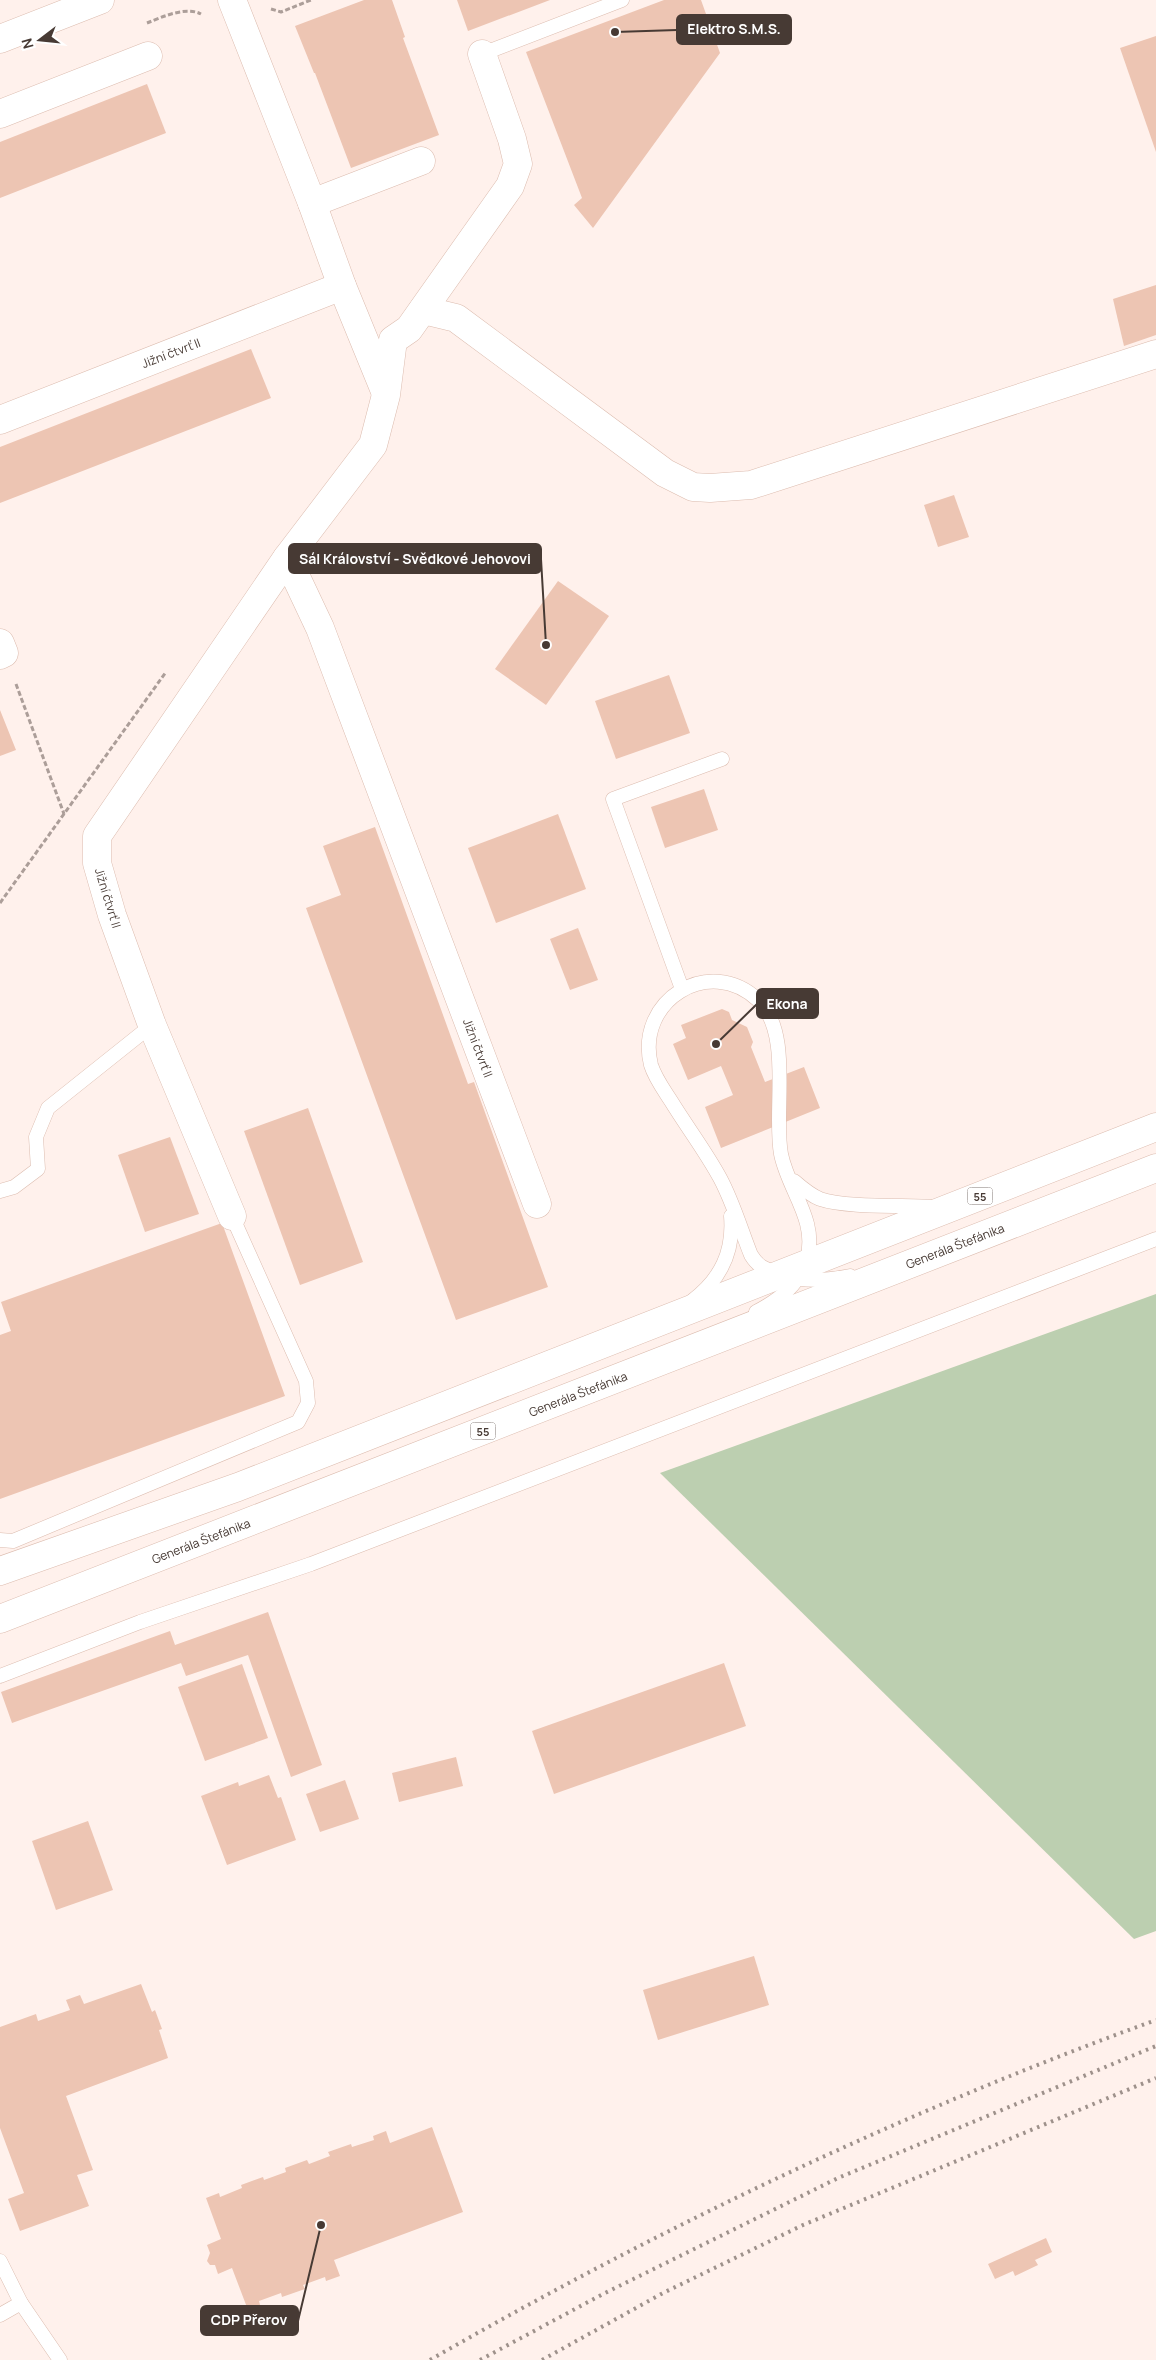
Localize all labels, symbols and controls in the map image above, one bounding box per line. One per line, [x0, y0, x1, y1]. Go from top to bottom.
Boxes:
north arrow [15, 15, 65, 65]
callout: Elektro S.M.S. [677, 15, 791, 44]
text: Elektro S.M.S. [687, 19, 781, 38]
text: N [17, 36, 38, 51]
street label: Jižní čtvrť II [139, 334, 203, 372]
callout: Sál Království - Svědkové Jehovovi [289, 544, 541, 573]
text: Sál Království - Svědkové Jehovovi [299, 549, 531, 568]
street label: Jižní čtvrť II [91, 866, 125, 930]
callout: Ekona [757, 989, 818, 1018]
text: Ekona [766, 994, 808, 1013]
street label: Jižní čtvrť II [459, 1016, 497, 1080]
road number: 55 [968, 1188, 992, 1204]
street label: Generála Štefánika [903, 1219, 1007, 1273]
street label: Generála Štefánika [526, 1367, 630, 1421]
road number: 55 [470, 1422, 496, 1440]
street label: Generála Štefánika [149, 1514, 253, 1568]
callout: CDP Přerov [201, 2306, 298, 2335]
text: CDP Přerov [211, 2310, 287, 2329]

